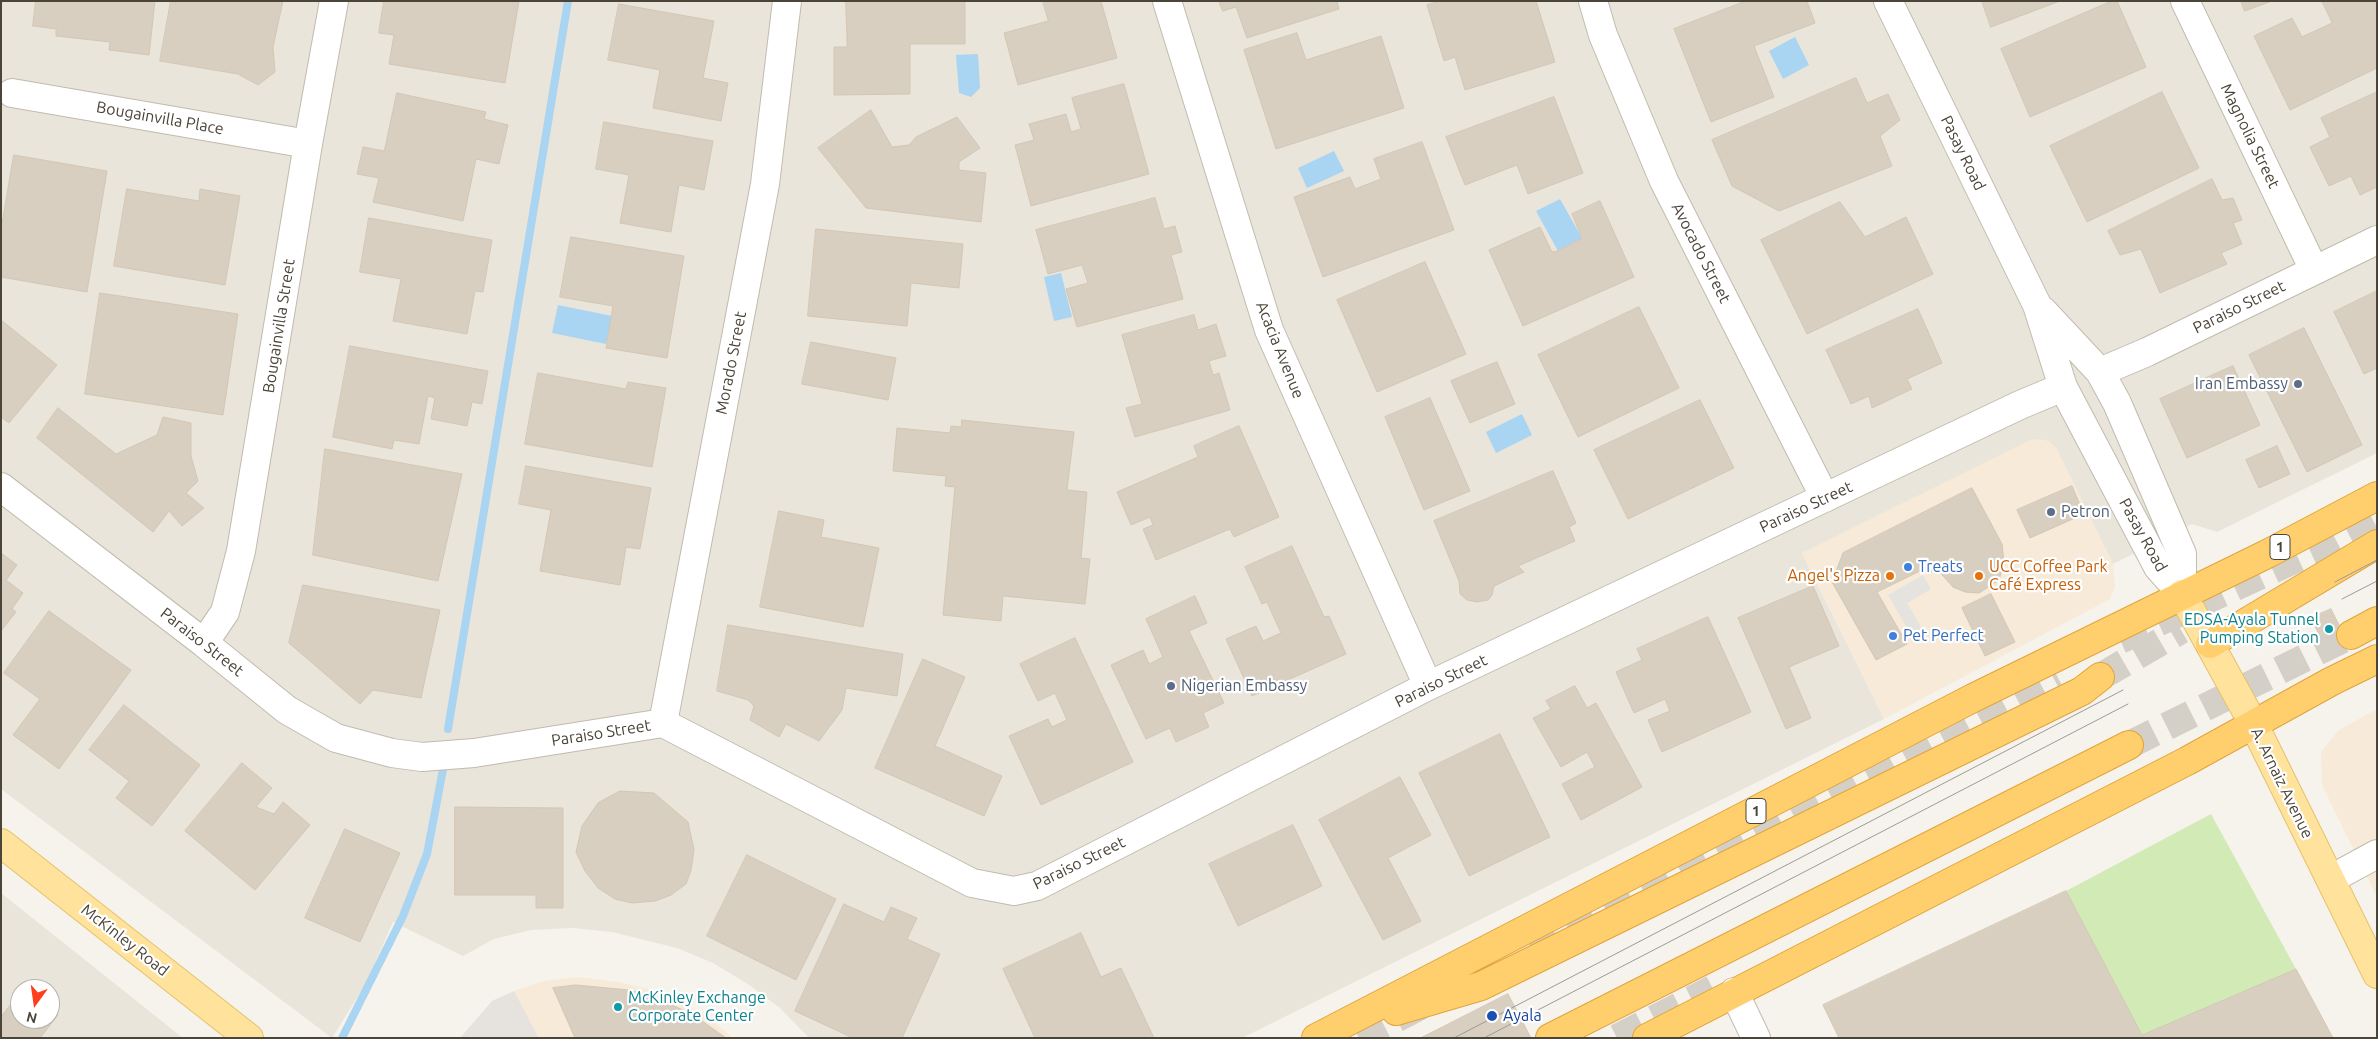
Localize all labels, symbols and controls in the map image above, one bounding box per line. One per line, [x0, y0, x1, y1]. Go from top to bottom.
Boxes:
street label: Magnolia Street [2216, 80, 2284, 192]
street label: Bougainvilla Place [95, 97, 225, 139]
street label: Pasay Road [1937, 112, 1989, 194]
street label: Avocado Street [1667, 200, 1735, 306]
street label: Bougainvilla Street [259, 257, 299, 395]
street label: Paraiso Street [2190, 276, 2288, 338]
street label: Acacia Avenue [1252, 299, 1308, 401]
street label: Morado Street [712, 310, 750, 416]
place label: Iran Embassy [2195, 374, 2288, 394]
marker: Iran Embassy [2292, 378, 2304, 390]
street label: Paraiso Street [1756, 477, 1856, 537]
street label: Pasay Road [2115, 495, 2171, 575]
place label: Petron [2061, 502, 2110, 522]
marker: Petron [2045, 506, 2057, 518]
road number: 1 [2270, 534, 2290, 560]
place label: Treats [1918, 557, 1963, 577]
place label: UCC Coffee Park Café Express [1989, 557, 2107, 595]
marker: Treats [1902, 561, 1914, 573]
place label: Angel's Pizza [1787, 566, 1880, 586]
marker: Angel's Pizza [1884, 570, 1896, 582]
marker: UCC Coffee Park Café Express [1973, 570, 1985, 582]
street label: Paraiso Street [157, 604, 247, 680]
place label: EDSA-Ayala Tunnel Pumping Station [2184, 610, 2319, 648]
marker: EDSA-Ayala Tunnel Pumping Station [2323, 623, 2335, 635]
place label: Pet Perfect [1903, 626, 1984, 646]
marker: Pet Perfect [1887, 630, 1899, 642]
street label: Paraiso Street [1392, 650, 1490, 712]
place label: Nigerian Embassy [1181, 676, 1307, 696]
marker: Nigerian Embassy [1165, 680, 1177, 692]
street label: Paraiso Street [550, 716, 652, 750]
street label: A. Arnaiz Avenue [2247, 724, 2317, 842]
road number: 1 [1746, 798, 1766, 824]
street label: Paraiso Street [1030, 832, 1128, 894]
street label: McKinley Road [77, 900, 173, 980]
north arrow [10, 979, 60, 1029]
place label: McKinley Exchange Corporate Center [628, 988, 766, 1026]
marker: McKinley Exchange Corporate Center [612, 1001, 624, 1013]
place label: Ayala [1503, 1006, 1542, 1026]
text: N [25, 1009, 39, 1027]
marker: Ayala [1485, 1009, 1499, 1023]

